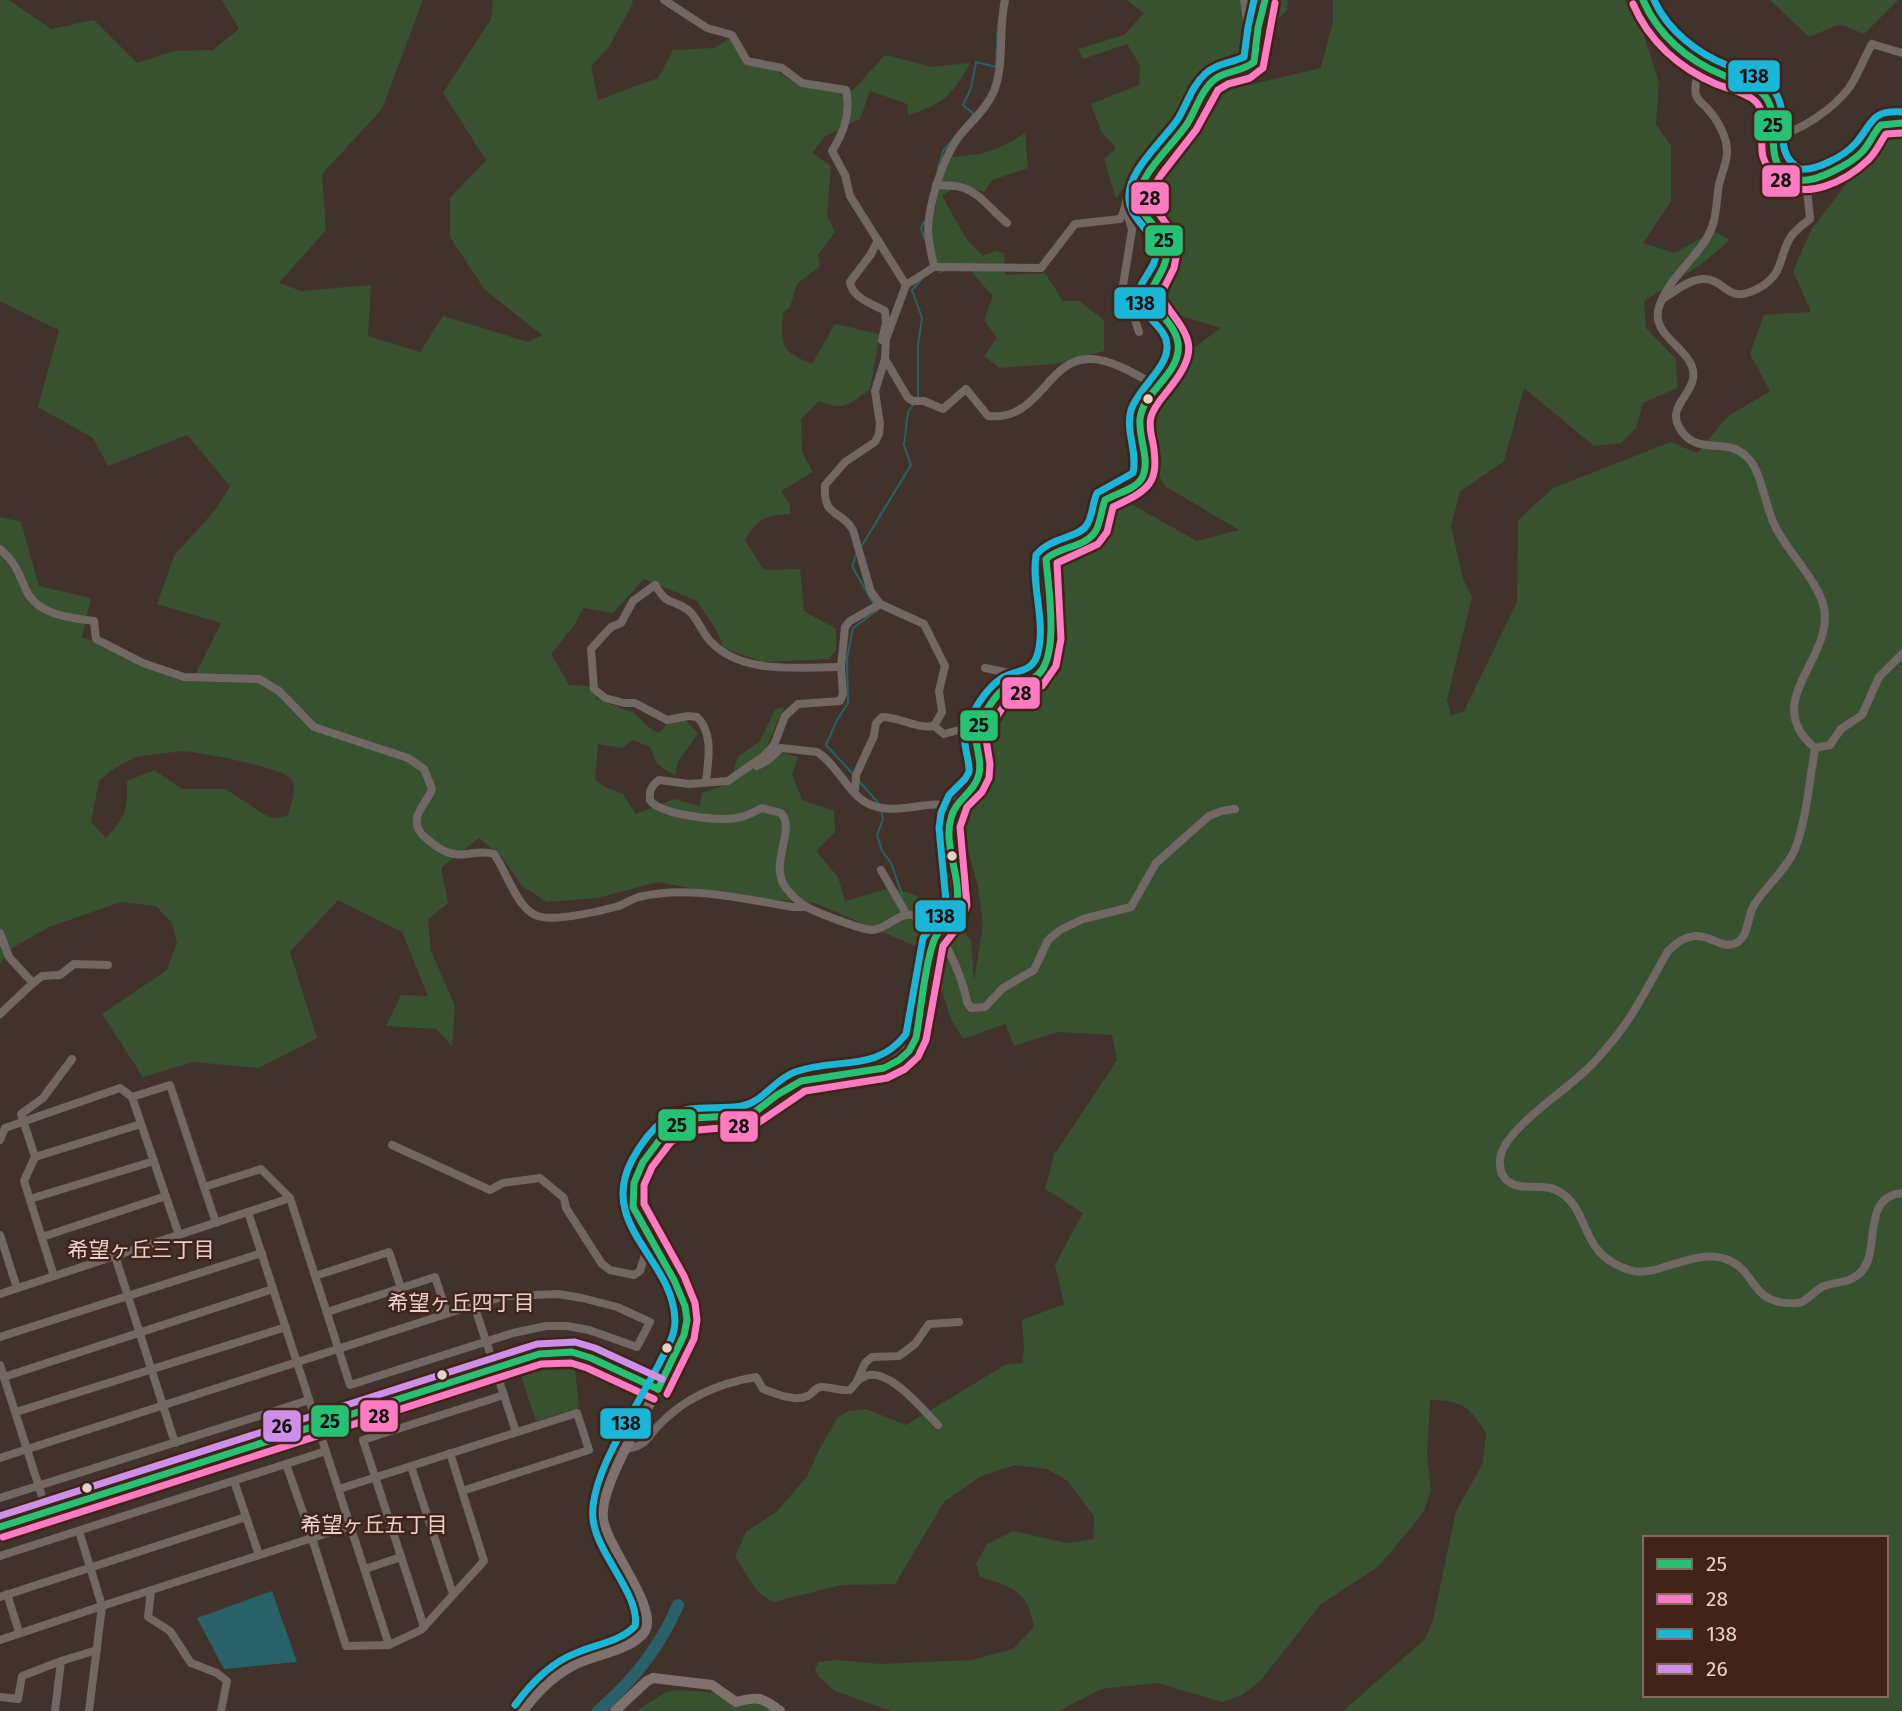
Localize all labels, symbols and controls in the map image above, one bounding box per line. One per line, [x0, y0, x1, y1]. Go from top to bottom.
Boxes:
line badge: 138 [1727, 59, 1781, 93]
text: 138 [1739, 65, 1769, 88]
line badge: 25 [1753, 109, 1793, 142]
text: 25 [1763, 114, 1783, 137]
line badge: 28 [1761, 164, 1801, 198]
text: 28 [1771, 169, 1791, 192]
line badge: 28 [1130, 181, 1170, 215]
text: 28 [1140, 187, 1160, 210]
line badge: 25 [1144, 224, 1184, 257]
text: 25 [1154, 229, 1174, 252]
line badge: 138 [1113, 286, 1167, 320]
text: 138 [1125, 292, 1155, 315]
unlabelled marker [1141, 392, 1155, 406]
line badge: 28 [1001, 676, 1041, 710]
text: 28 [1011, 682, 1031, 705]
line badge: 25 [959, 709, 999, 742]
text: 25 [969, 714, 989, 737]
unlabelled marker [945, 849, 959, 863]
line badge: 138 [914, 899, 967, 933]
text: 138 [925, 905, 955, 928]
line badge: 25 [657, 1108, 697, 1142]
line badge: 28 [719, 1110, 759, 1143]
text: 25 [667, 1114, 687, 1137]
text: 28 [729, 1115, 749, 1138]
district label: 希望ヶ丘三丁目 [68, 1237, 215, 1263]
district label: 希望ヶ丘四丁目 [388, 1290, 535, 1316]
unlabelled marker [660, 1341, 674, 1355]
unlabelled marker [435, 1368, 449, 1382]
line badge: 28 [359, 1399, 399, 1433]
line badge: 25 [310, 1404, 350, 1438]
text: 28 [369, 1405, 389, 1428]
line badge: 138 [599, 1407, 652, 1440]
line badge: 26 [262, 1409, 302, 1443]
text: 25 [320, 1410, 340, 1433]
text: 138 [611, 1412, 641, 1435]
text: 26 [272, 1415, 293, 1438]
unlabelled marker [80, 1481, 94, 1495]
district label: 希望ヶ丘五丁目 [301, 1512, 448, 1538]
legend [1643, 1536, 1888, 1697]
text: 25 [1706, 1551, 1727, 1577]
text: 28 [1706, 1586, 1728, 1612]
text: 138 [1706, 1621, 1737, 1647]
text: 26 [1706, 1656, 1728, 1682]

